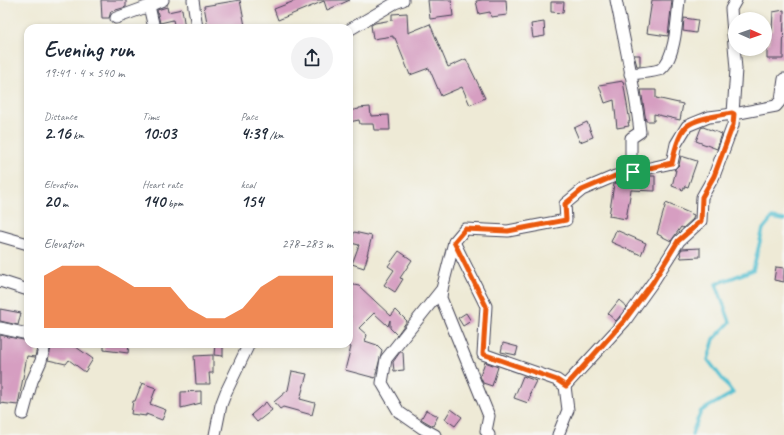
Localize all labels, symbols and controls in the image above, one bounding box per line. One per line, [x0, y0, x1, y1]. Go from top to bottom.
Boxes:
north arrow [728, 12, 772, 56]
map controls [728, 12, 772, 56]
text: Evening run [44, 36, 134, 64]
button: share [291, 37, 333, 79]
text: 19:41 · 4 × 540 m [44, 65, 125, 81]
text: Distance [44, 109, 77, 123]
text: Time [142, 109, 159, 123]
text: Pace [241, 109, 258, 123]
text: 2.16 [44, 123, 71, 144]
text: 10:03 [142, 123, 176, 144]
text: 4:39 [241, 123, 267, 144]
text: km [71, 128, 84, 142]
text: /km [267, 128, 284, 142]
pin [616, 155, 650, 189]
icon: arrive [622, 161, 644, 183]
text: Elevation [44, 177, 78, 191]
text: Heart rate [142, 177, 182, 191]
text: kcal [241, 177, 255, 191]
text: 20 [44, 191, 59, 212]
text: 140 [142, 191, 165, 212]
text: 154 [241, 191, 263, 212]
text: m [59, 196, 68, 210]
text: bpm [165, 196, 183, 210]
text: Elevation [44, 236, 84, 252]
text: 278–283 m [282, 236, 333, 252]

